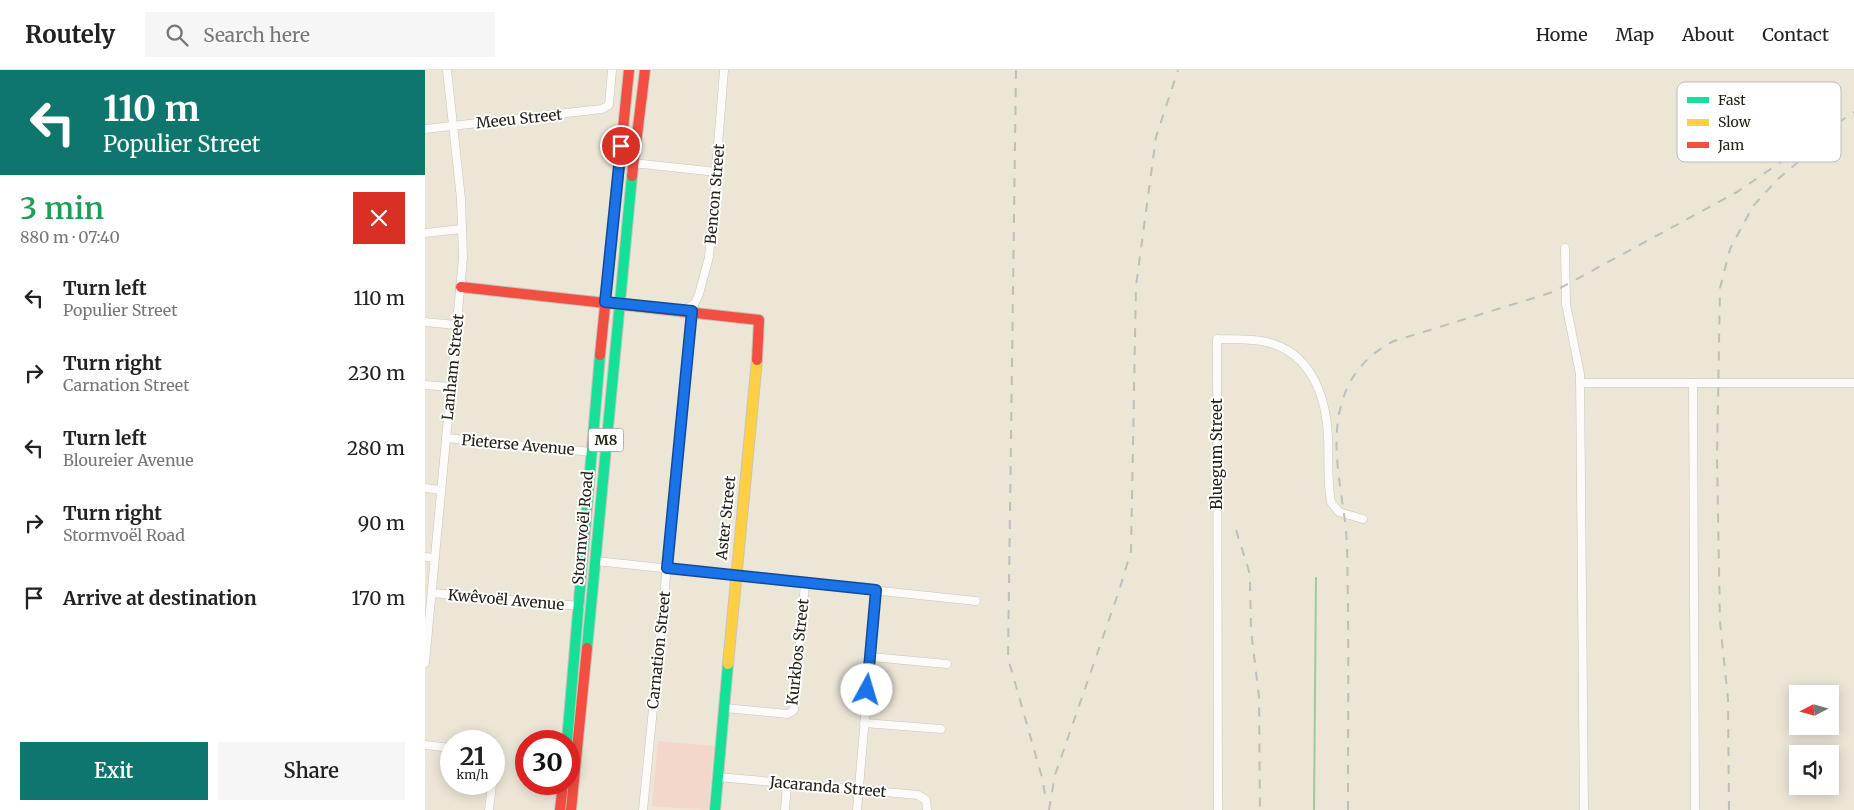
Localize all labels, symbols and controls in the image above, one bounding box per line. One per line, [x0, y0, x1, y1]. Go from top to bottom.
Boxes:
search box [145, 12, 495, 57]
text: Routely [25, 19, 115, 50]
icon: search [163, 21, 191, 49]
text: Search here [203, 23, 310, 47]
text: Home [1536, 23, 1588, 46]
text: Map [1616, 23, 1654, 46]
text: About [1682, 23, 1734, 46]
text: Contact [1762, 23, 1829, 46]
legend [1677, 82, 1841, 162]
text: 110 m [103, 87, 200, 131]
icon: left [20, 90, 85, 155]
text: Fast [1718, 91, 1746, 109]
street label: Meeu Street [475, 105, 563, 132]
text: Slow [1718, 113, 1751, 131]
pin [600, 125, 642, 167]
text: Populier Street [103, 130, 260, 158]
icon: arrive [607, 132, 635, 160]
text: Jam [1717, 136, 1744, 154]
street label: Bencon Street [701, 143, 728, 245]
text: 3 min [20, 189, 104, 227]
button: close [353, 192, 405, 244]
text: 880 m · 07:40 [20, 227, 120, 247]
text: Turn left [63, 276, 147, 300]
icon: left [20, 284, 48, 312]
text: 110 m [354, 286, 405, 310]
text: Populier Street [63, 300, 177, 320]
street label: Lanham Street [437, 313, 468, 421]
text: Turn right [63, 351, 162, 375]
icon: right [20, 359, 48, 387]
text: 230 m [348, 361, 405, 385]
text: Carnation Street [63, 375, 189, 395]
street label: Bluegum Street [1207, 398, 1226, 510]
text: Turn left [63, 426, 147, 450]
road number: M8 [589, 428, 623, 452]
street label: Pieterse Avenue [461, 430, 576, 459]
icon: left [20, 434, 48, 462]
text: 280 m [347, 436, 405, 460]
text: Bloureier Avenue [63, 450, 194, 470]
street label: Stormvoël Road [568, 470, 597, 586]
street label: Aster Street [712, 475, 739, 562]
text: Turn right [63, 501, 162, 525]
icon: right [20, 509, 48, 537]
text: 90 m [358, 511, 405, 535]
text: Stormvoël Road [63, 525, 185, 545]
icon: arrive [20, 584, 48, 612]
street label: Kwêvoël Avenue [447, 585, 565, 614]
text: Arrive at destination [63, 586, 257, 610]
text: 170 m [352, 586, 405, 610]
street label: Carnation Street [643, 590, 674, 710]
street label: Kurkbos Street [782, 597, 813, 706]
position arrow [840, 663, 892, 715]
north arrow [1789, 685, 1839, 735]
map controls [1789, 685, 1839, 795]
speed limit sign: 30 [515, 730, 580, 795]
text: 21 [460, 740, 485, 772]
button: Exit [20, 742, 208, 800]
button: Share [218, 742, 405, 800]
button: sound [1789, 745, 1839, 795]
text: km/h [457, 767, 488, 782]
street label: Jacaranda Street [768, 772, 887, 801]

